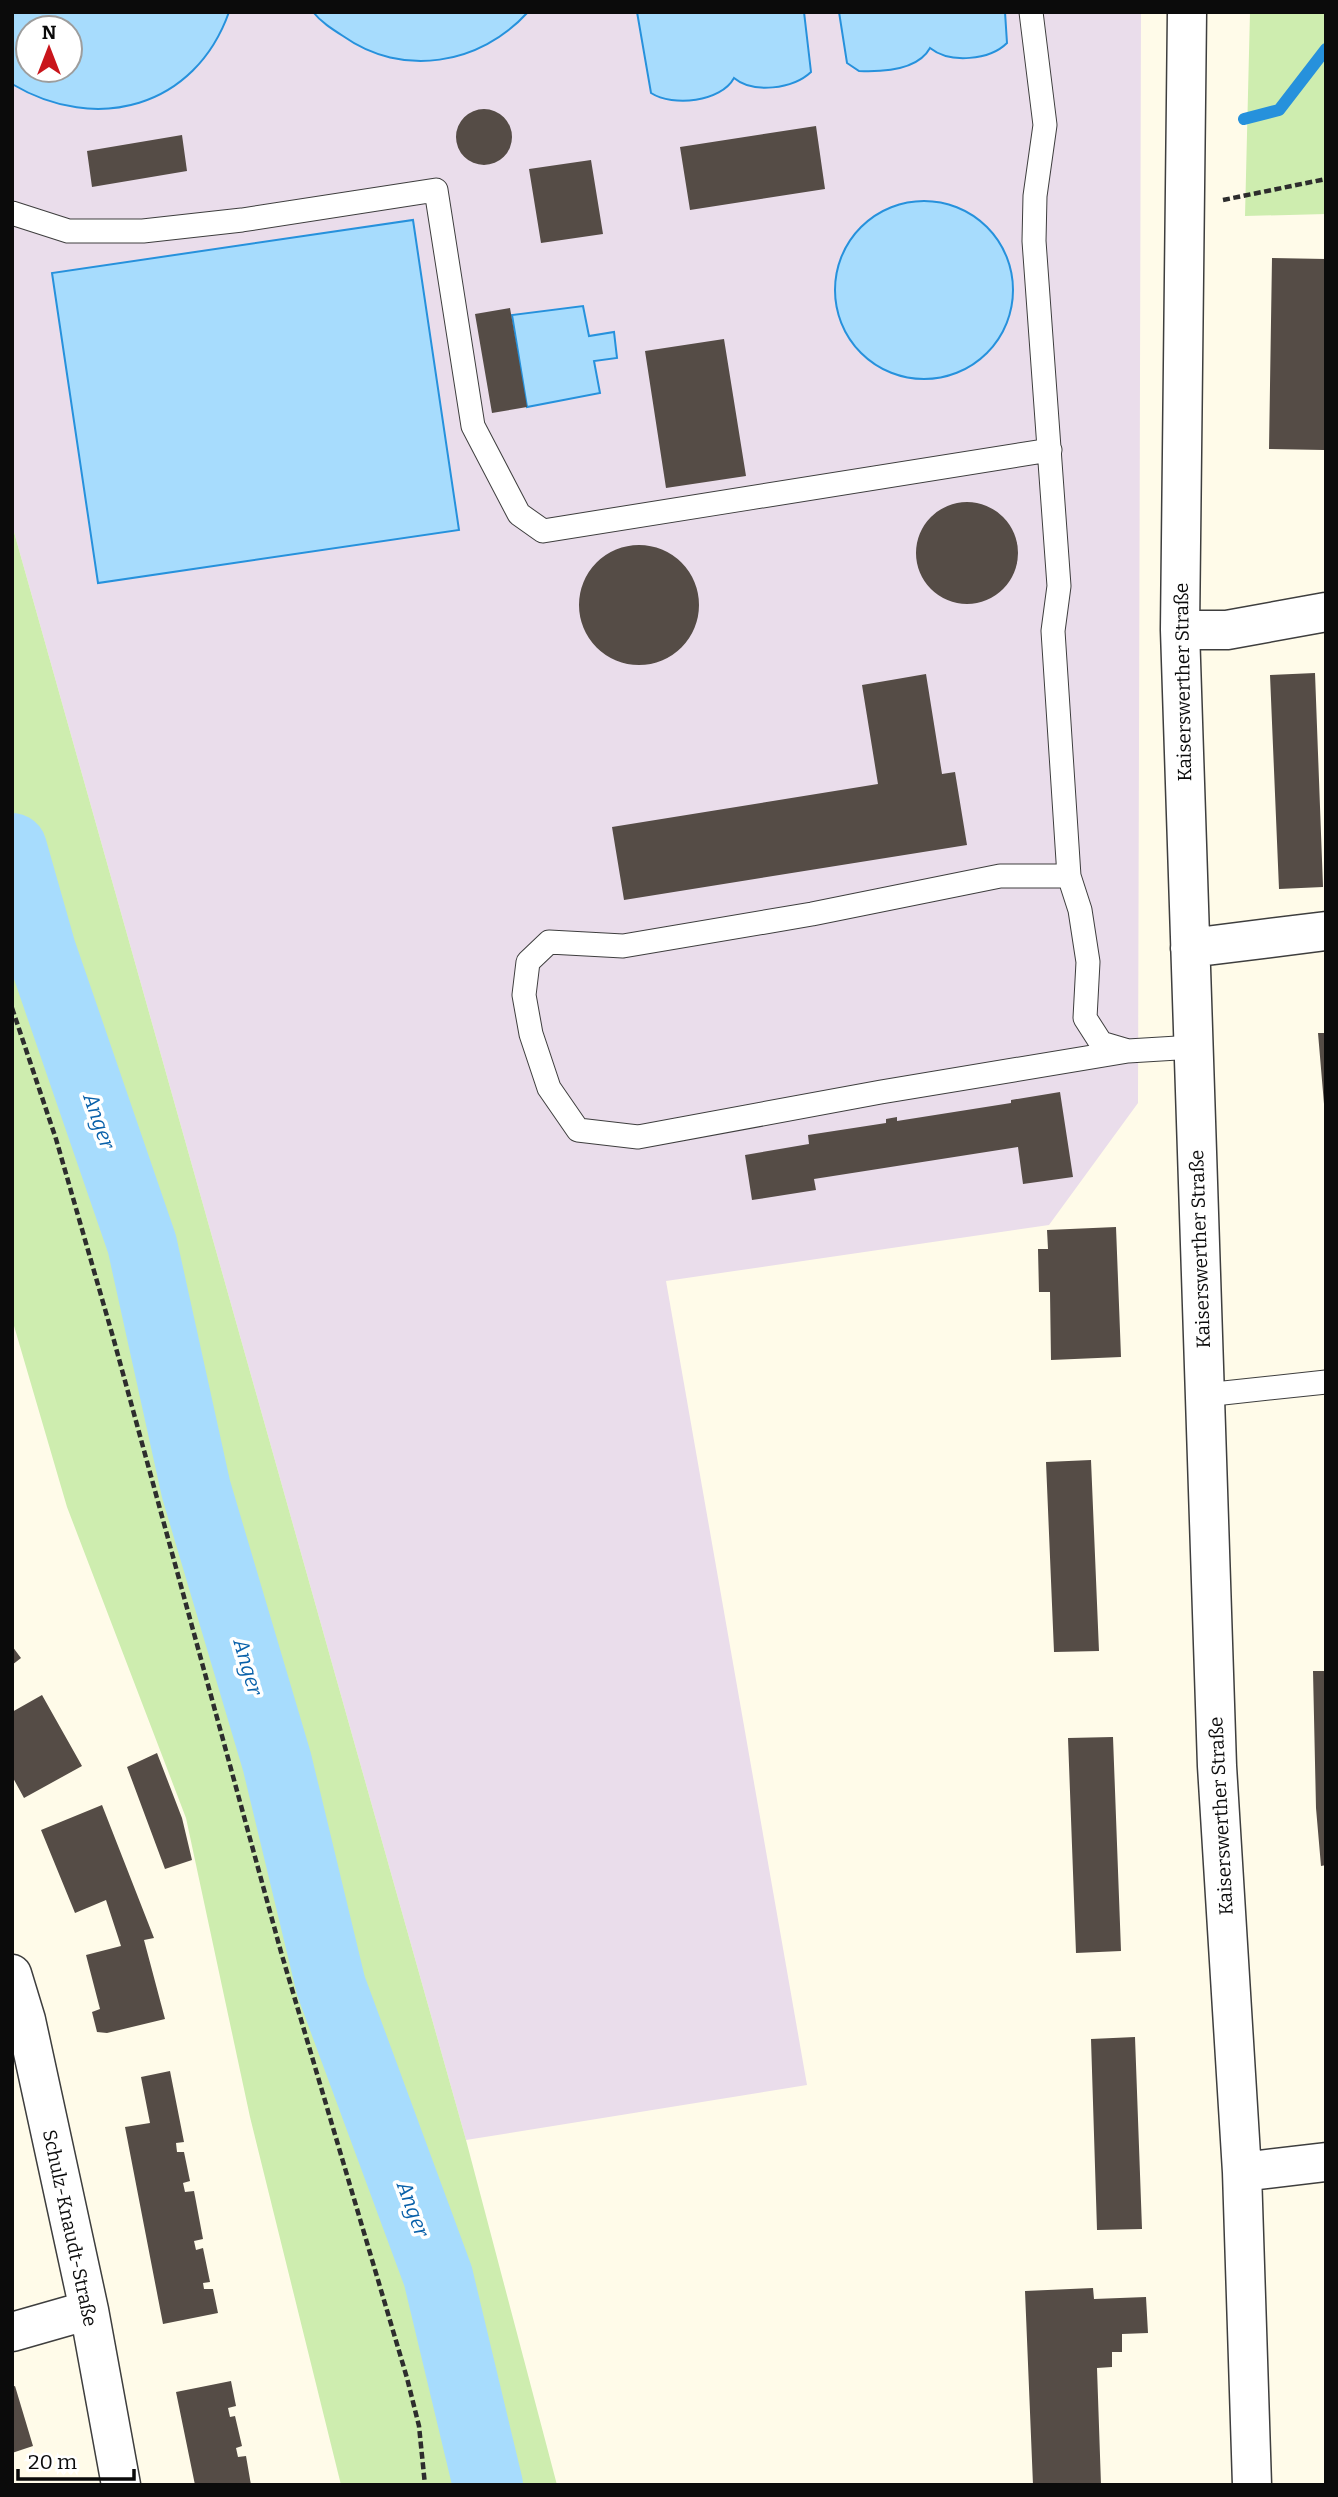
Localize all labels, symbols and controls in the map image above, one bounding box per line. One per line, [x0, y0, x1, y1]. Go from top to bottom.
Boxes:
north arrow [14, 14, 84, 84]
text: N [42, 21, 57, 44]
street label: Kaiserswerther Straße [1170, 583, 1196, 781]
water label: Anger [77, 1089, 121, 1154]
street label: Kaiserswerther Straße [1185, 1149, 1215, 1349]
water label: Anger [227, 1635, 269, 1700]
street label: Kaiserswerther Straße [1204, 1716, 1238, 1916]
street label: Schulz-Knaudt-Straße [38, 2128, 102, 2328]
water label: Anger [391, 2177, 436, 2242]
scale bar [18, 2438, 133, 2482]
text: 20 m [28, 2449, 77, 2475]

